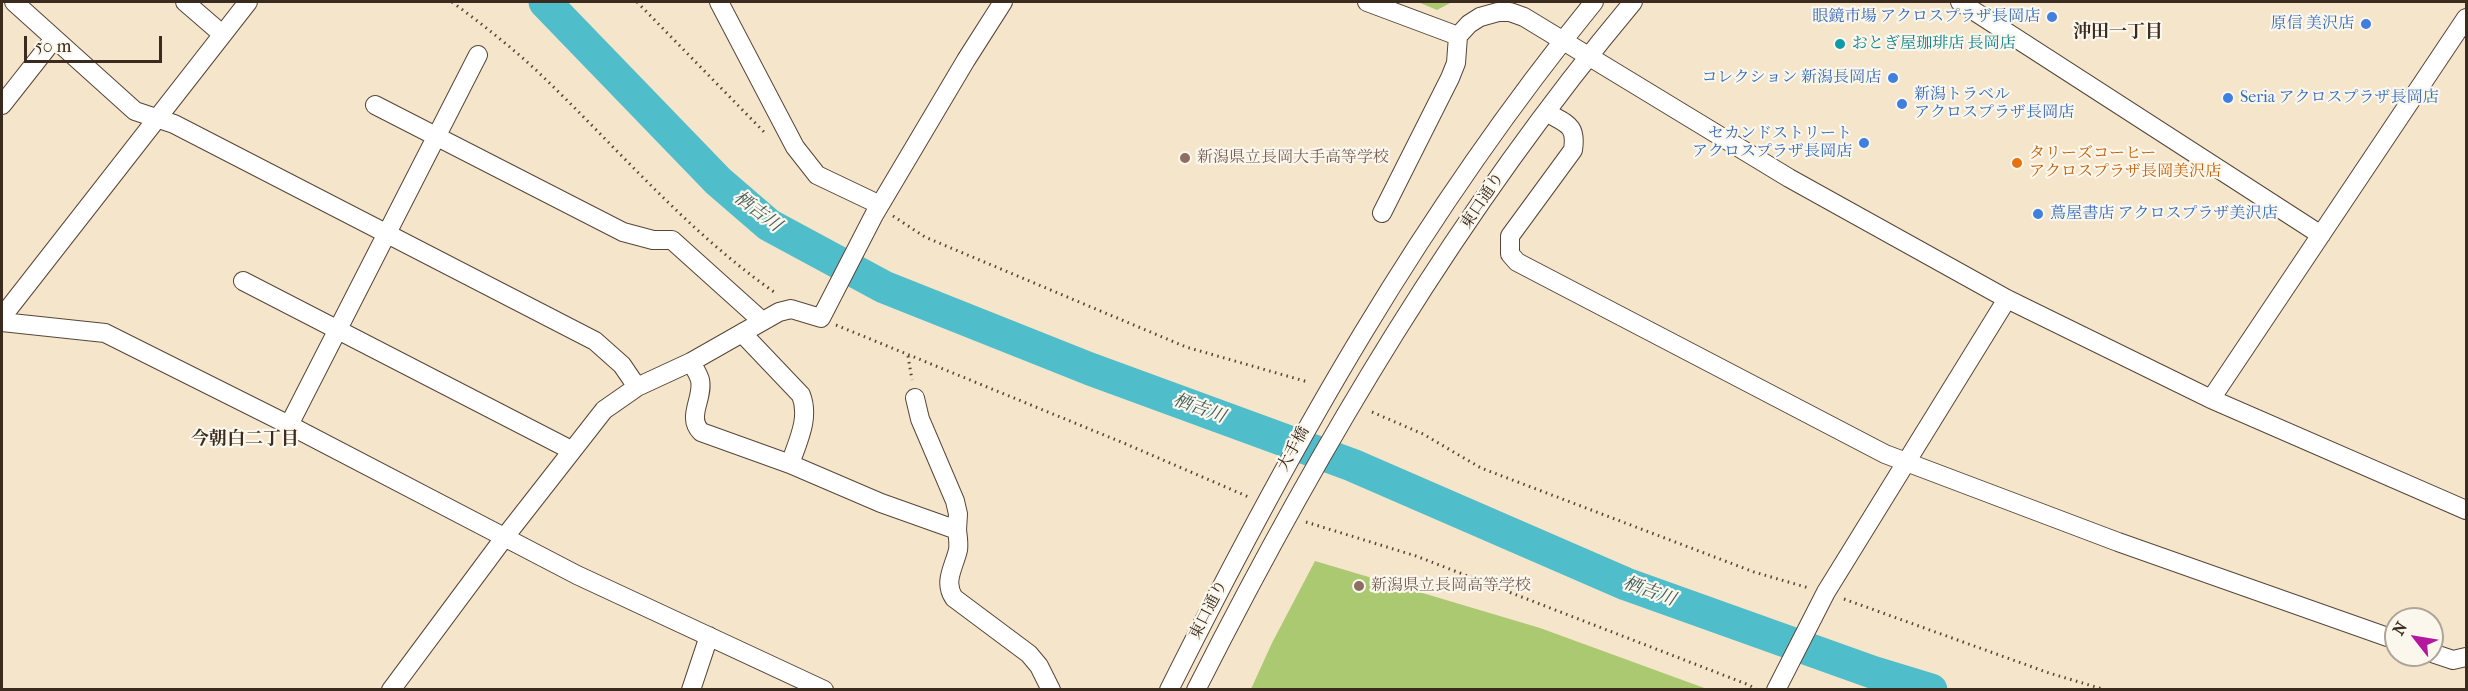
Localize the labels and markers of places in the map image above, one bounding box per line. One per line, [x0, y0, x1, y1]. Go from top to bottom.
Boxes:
place label: 眼鏡市場 アクロスプラザ長岡店 [1813, 7, 2040, 27]
marker: 眼鏡市場 アクロスプラザ長岡店 [2045, 10, 2059, 24]
place label: 原信 美沢店 [2271, 14, 2354, 34]
marker: 原信 美沢店 [2359, 17, 2373, 31]
place label: おとぎ屋珈琲店 長岡店 [1852, 34, 2015, 54]
marker: おとぎ屋珈琲店 長岡店 [1833, 37, 1847, 51]
place label: コレクション 新潟長岡店 [1702, 68, 1881, 88]
marker: コレクション 新潟長岡店 [1886, 71, 1900, 85]
place label: 新潟トラベル アクロスプラザ長岡店 [1914, 85, 2074, 123]
place label: Seria アクロスプラザ長岡店 [2240, 88, 2439, 108]
marker: Seria アクロスプラザ長岡店 [2221, 91, 2235, 105]
marker: 新潟トラベル アクロスプラザ長岡店 [1895, 97, 1909, 111]
place label: セカンドストリート アクロスプラザ長岡店 [1692, 124, 1852, 162]
marker: セカンドストリート アクロスプラザ長岡店 [1857, 136, 1871, 150]
place label: タリーズコーヒー アクロスプラザ長岡美沢店 [2029, 144, 2221, 182]
place label: 新潟県立長岡大手高等学校 [1197, 148, 1389, 168]
marker: 新潟県立長岡大手高等学校 [1178, 151, 1192, 165]
marker: タリーズコーヒー アクロスプラザ長岡美沢店 [2010, 156, 2024, 170]
place label: 蔦屋書店 アクロスプラザ美沢店 [2050, 204, 2277, 224]
marker: 蔦屋書店 アクロスプラザ美沢店 [2031, 207, 2045, 221]
place label: 新潟県立長岡高等学校 [1371, 576, 1531, 596]
marker: 新潟県立長岡高等学校 [1352, 579, 1366, 593]

